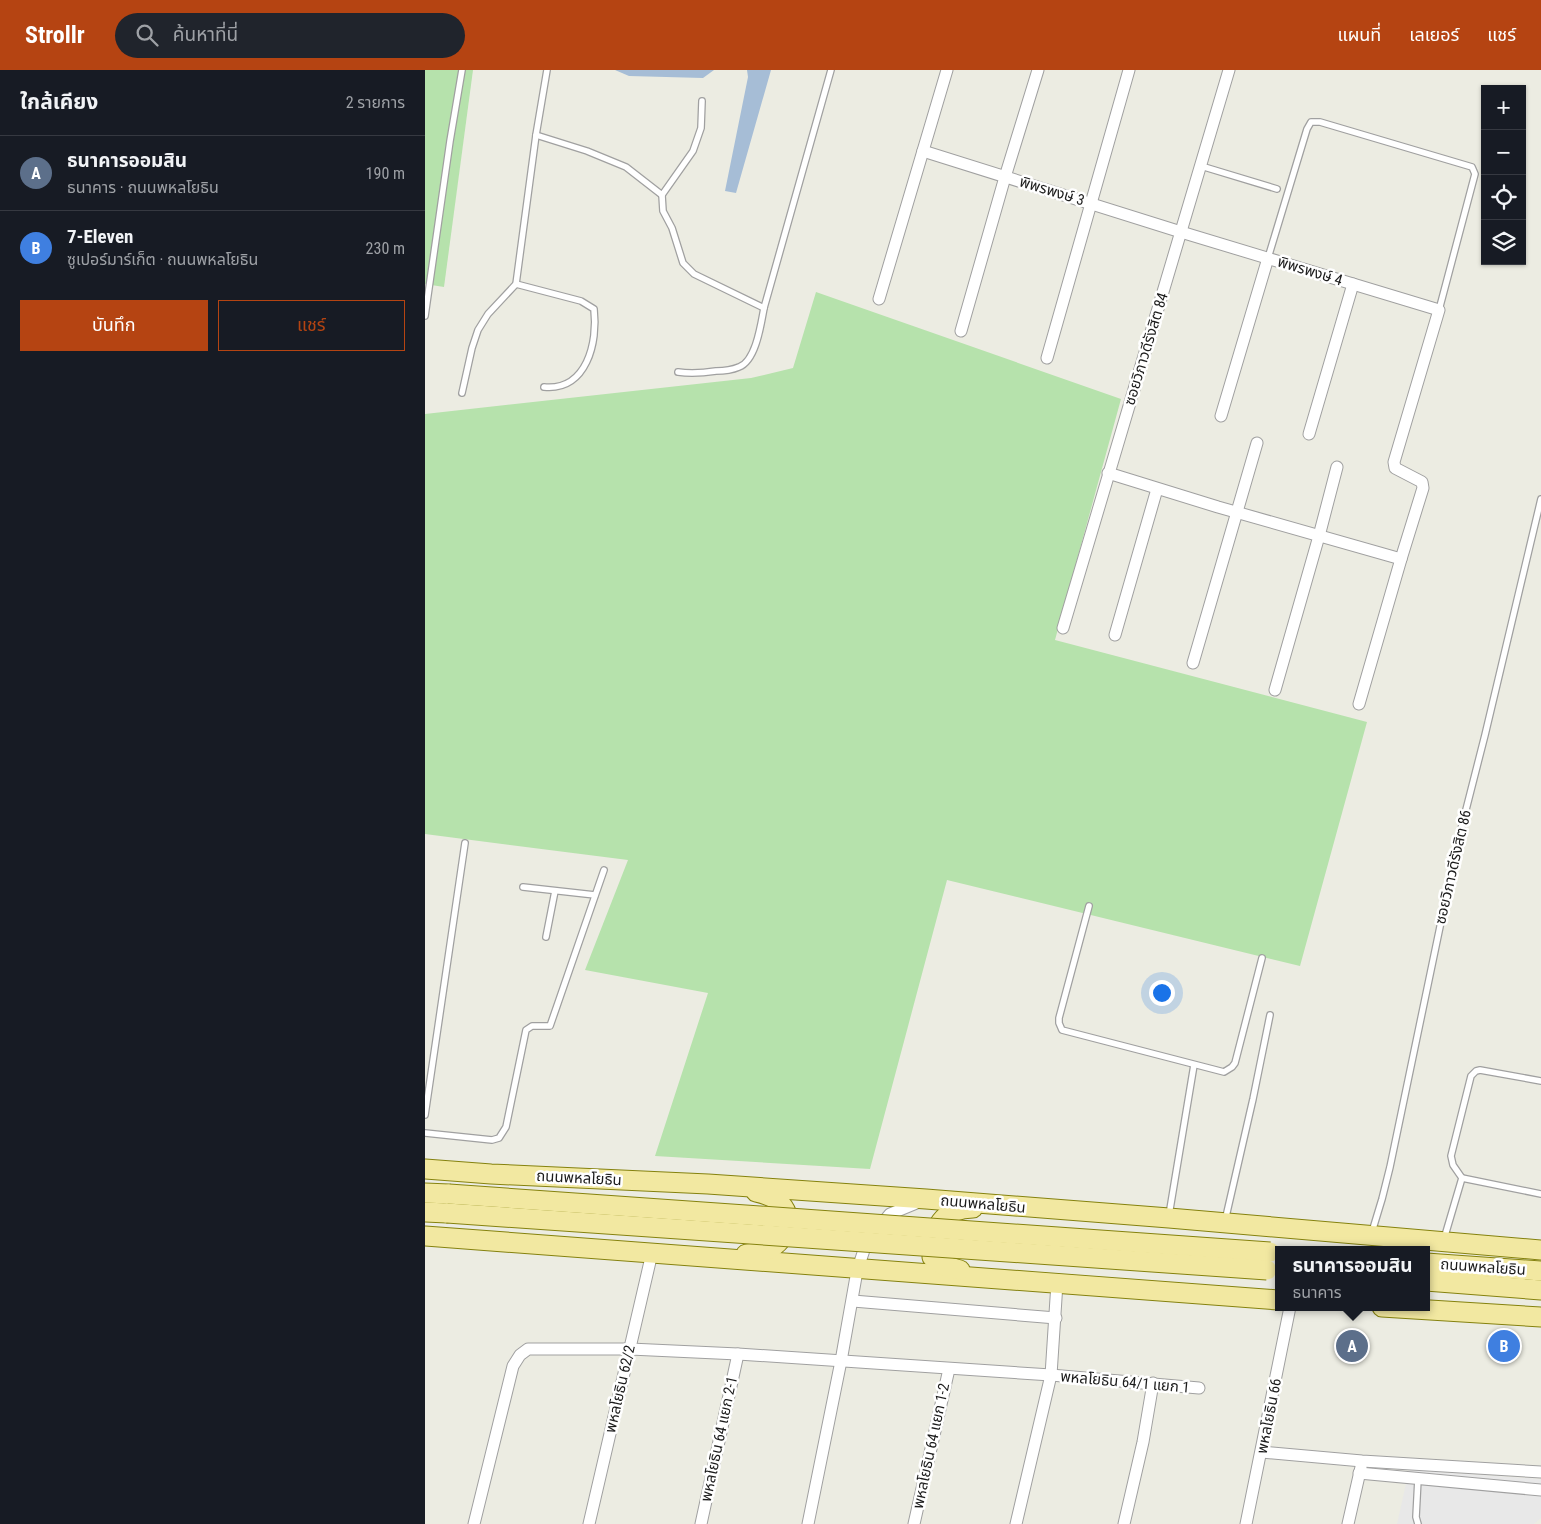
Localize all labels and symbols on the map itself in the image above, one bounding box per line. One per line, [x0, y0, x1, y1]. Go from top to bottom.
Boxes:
street label: พิพรพงษ์ 3 [1017, 173, 1087, 209]
street label: พิพรพงษ์ 4 [1275, 253, 1345, 289]
street label: ซอยวิภาวดีรังสิต 84 [1120, 291, 1172, 407]
street label: ซอยวิภาวดีรังสิต 86 [1431, 808, 1475, 926]
your location [1149, 980, 1175, 1006]
street label: ถนนพหลโยธิน [536, 1167, 622, 1189]
street label: ถนนพหลโยธิน [940, 1191, 1026, 1217]
street label: ถนนพหลโยธิน [1440, 1255, 1526, 1279]
pin: A [1336, 1327, 1368, 1365]
pin: B [1488, 1327, 1520, 1365]
street label: พหลโยธิน 62/2 [601, 1343, 639, 1435]
street label: พหลโยธิน 64/1 แยก 1 [1060, 1367, 1190, 1397]
street label: พหลโยธิน 64 แยก 2-1 [697, 1375, 741, 1503]
street label: พหลโยธิน 66 [1253, 1377, 1285, 1455]
street label: พหลโยธิน 64 แยก 1-2 [909, 1382, 953, 1510]

